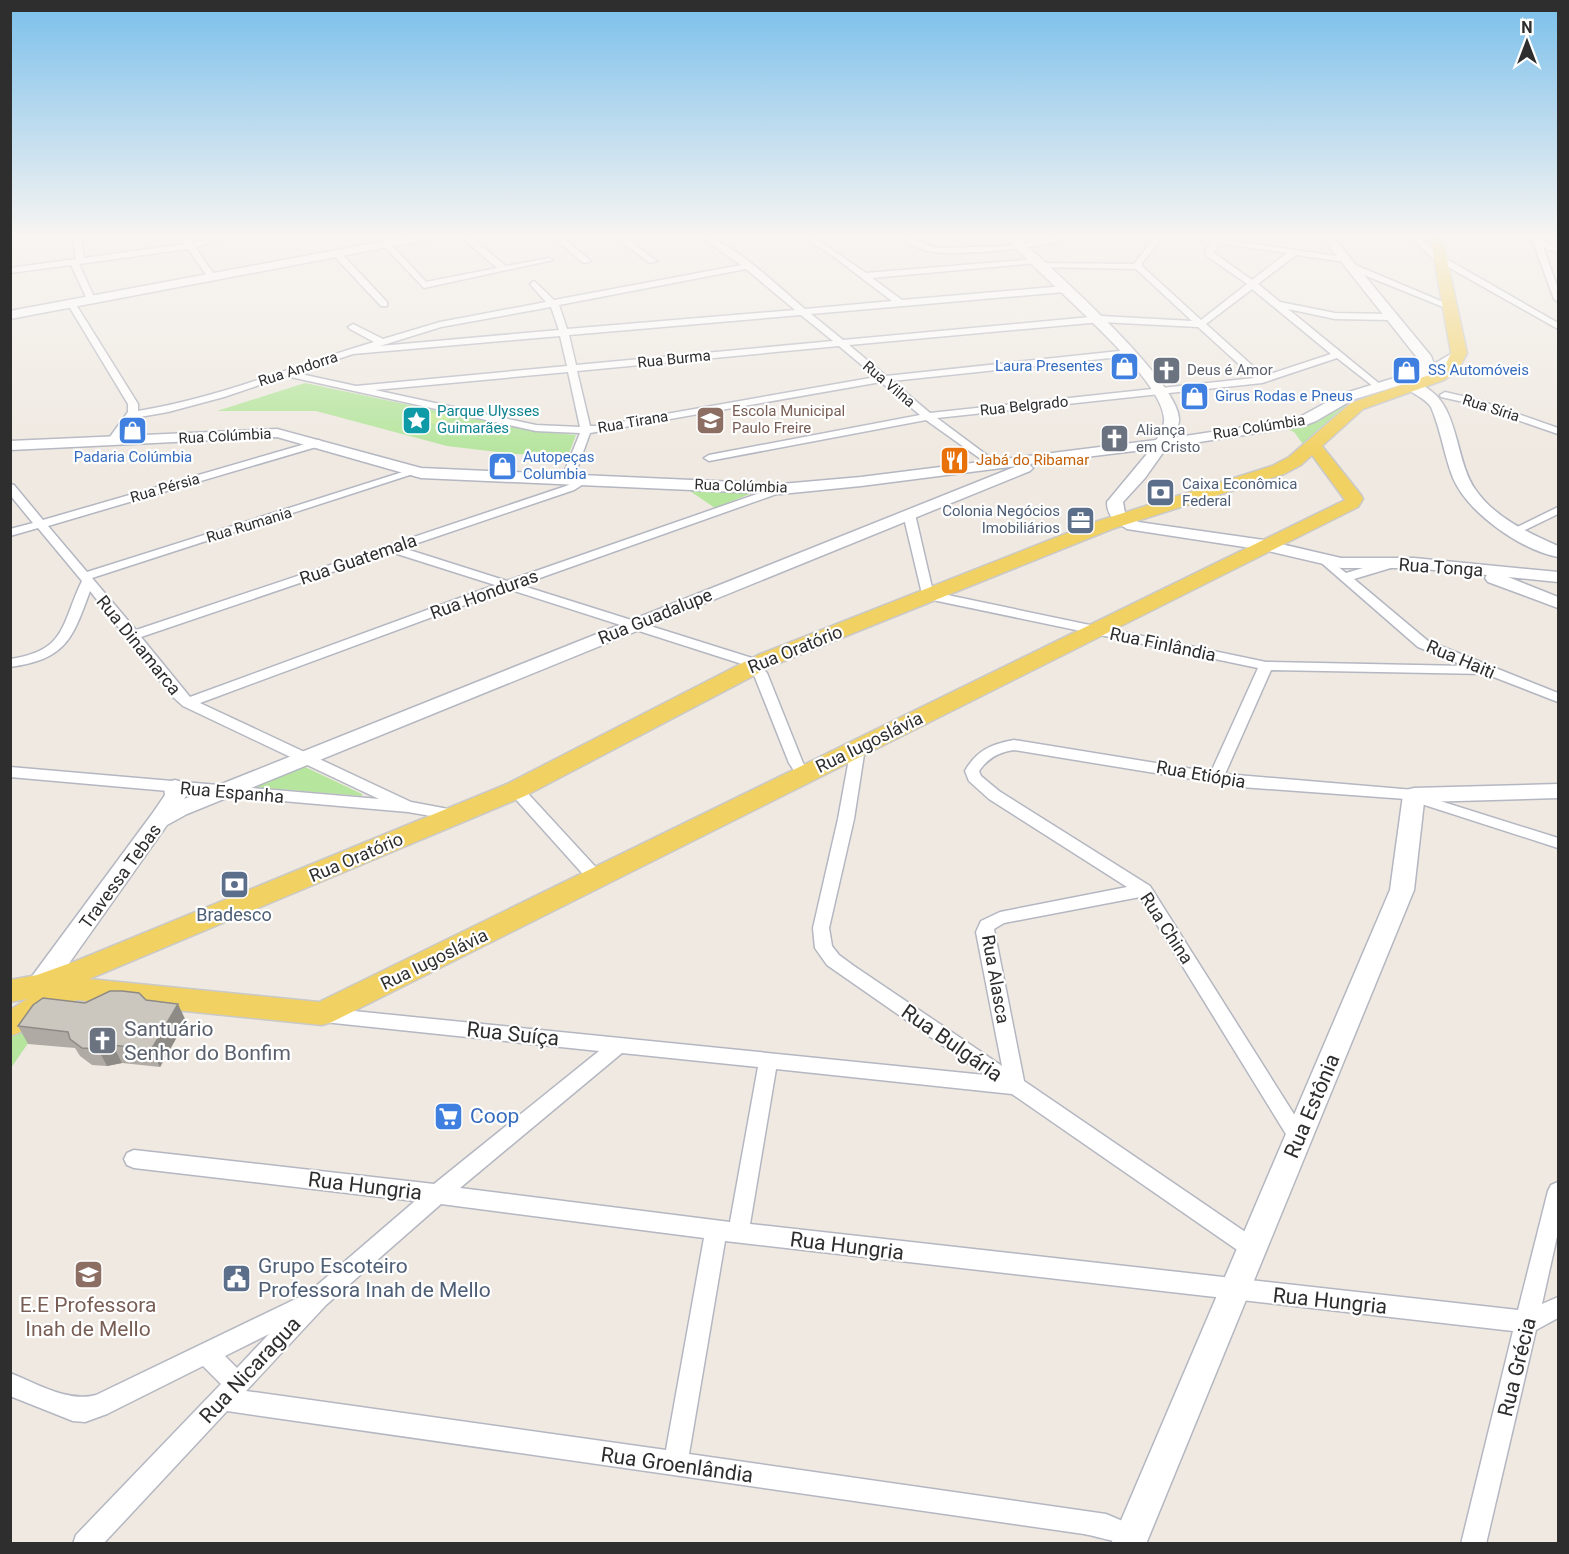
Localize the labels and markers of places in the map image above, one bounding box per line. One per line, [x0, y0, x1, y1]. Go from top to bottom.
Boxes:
shop icon: Laura Presentes [1108, 350, 1140, 382]
church icon: Deus é Amor [1150, 354, 1182, 386]
shop icon: SS Automóveis [1391, 354, 1423, 386]
place label: Laura Presentes [995, 357, 1103, 375]
place label: Deus é Amor [1187, 361, 1273, 379]
place label: SS Automóveis [1428, 361, 1529, 379]
shop icon: Girus Rodas e Pneus [1178, 380, 1210, 412]
place label: Girus Rodas e Pneus [1215, 387, 1353, 405]
place label: Parque Ulysses Guimarães [437, 402, 540, 437]
place label: Escola Municipal Paulo Freire [732, 402, 845, 437]
place icon: Parque Ulysses Guimarães [400, 404, 432, 436]
school or university icon: Escola Municipal Paulo Freire [695, 404, 727, 436]
shop icon: Padaria Colúmbia [117, 414, 149, 446]
place label: Aliança em Cristo [1136, 421, 1200, 456]
church icon: Aliança em Cristo [1099, 423, 1131, 455]
restaurant icon: Jabá do Ribamar [939, 444, 971, 476]
place label: Padaria Colúmbia [74, 448, 192, 466]
place label: Autopeças Columbia [523, 448, 594, 483]
shop icon: Autopeças Columbia [486, 450, 518, 482]
place label: Jabá do Ribamar [976, 451, 1089, 469]
place label: Caixa Econômica Federal [1182, 475, 1297, 510]
bank icon: Caixa Econômica Federal [1145, 477, 1177, 509]
place label: Colonia Negócios Imobiliários [942, 502, 1060, 537]
office icon: Colonia Negócios Imobiliários [1065, 504, 1097, 536]
bank icon: Bradesco [218, 869, 250, 901]
place label: Bradesco [196, 904, 272, 925]
place label: Santuário Senhor do Bonfim [124, 1017, 291, 1065]
church icon: Santuário Senhor do Bonfim [87, 1025, 119, 1057]
supermarket icon: Coop [433, 1100, 465, 1132]
place label: Coop [470, 1104, 519, 1128]
place label: Grupo Escoteiro Professora Inah de Mello [258, 1254, 491, 1302]
school or university icon: E.E Professora Inah de Mello [72, 1258, 104, 1290]
public building icon: Grupo Escoteiro Professora Inah de Mello [221, 1262, 253, 1294]
place label: E.E Professora Inah de Mello [20, 1293, 156, 1341]

